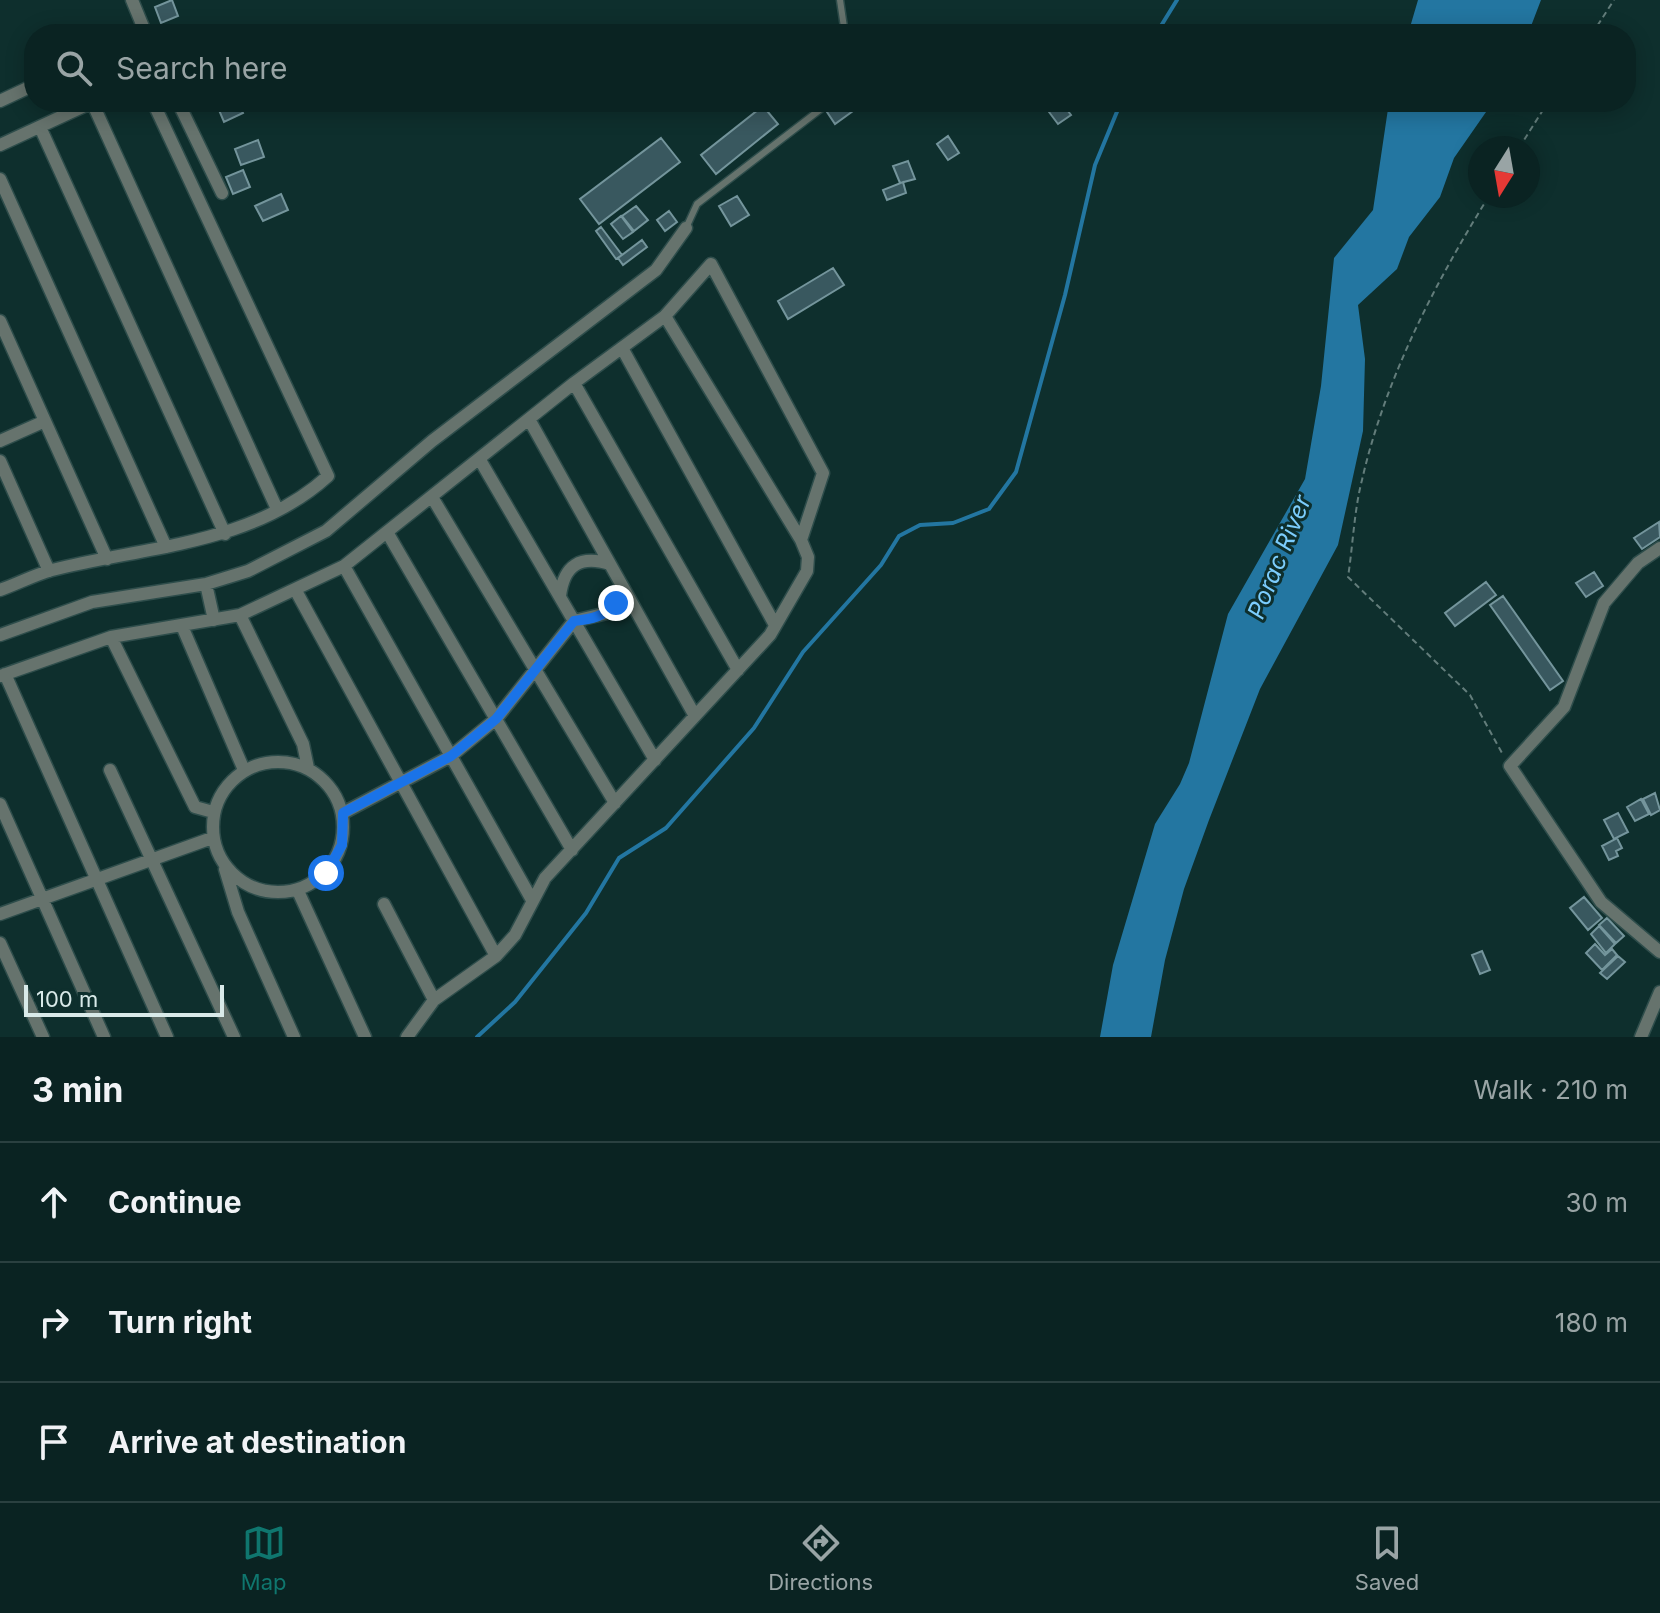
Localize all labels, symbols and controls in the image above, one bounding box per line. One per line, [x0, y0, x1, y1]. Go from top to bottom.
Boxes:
search box [24, 24, 1636, 112]
icon: search [52, 46, 96, 90]
text: Search here [116, 50, 288, 86]
north arrow [1468, 136, 1540, 208]
water label: Porac River [1241, 490, 1317, 623]
route end [598, 585, 634, 621]
route start [308, 855, 344, 891]
scale bar [24, 981, 224, 1017]
text: 100 m [36, 986, 98, 1012]
text: 3 min [32, 1069, 123, 1110]
text: Walk · 210 m [1473, 1074, 1628, 1105]
icon: ahead [32, 1180, 76, 1224]
text: Continue [108, 1184, 242, 1220]
text: 30 m [1565, 1187, 1628, 1218]
icon: right [32, 1300, 76, 1344]
text: Turn right [108, 1304, 252, 1340]
text: 180 m [1555, 1307, 1628, 1338]
icon: arrive [32, 1420, 76, 1464]
text: Arrive at destination [108, 1424, 406, 1460]
tab: Map [241, 1521, 287, 1595]
tab: Directions [768, 1521, 873, 1595]
tab: Saved [1355, 1521, 1419, 1595]

